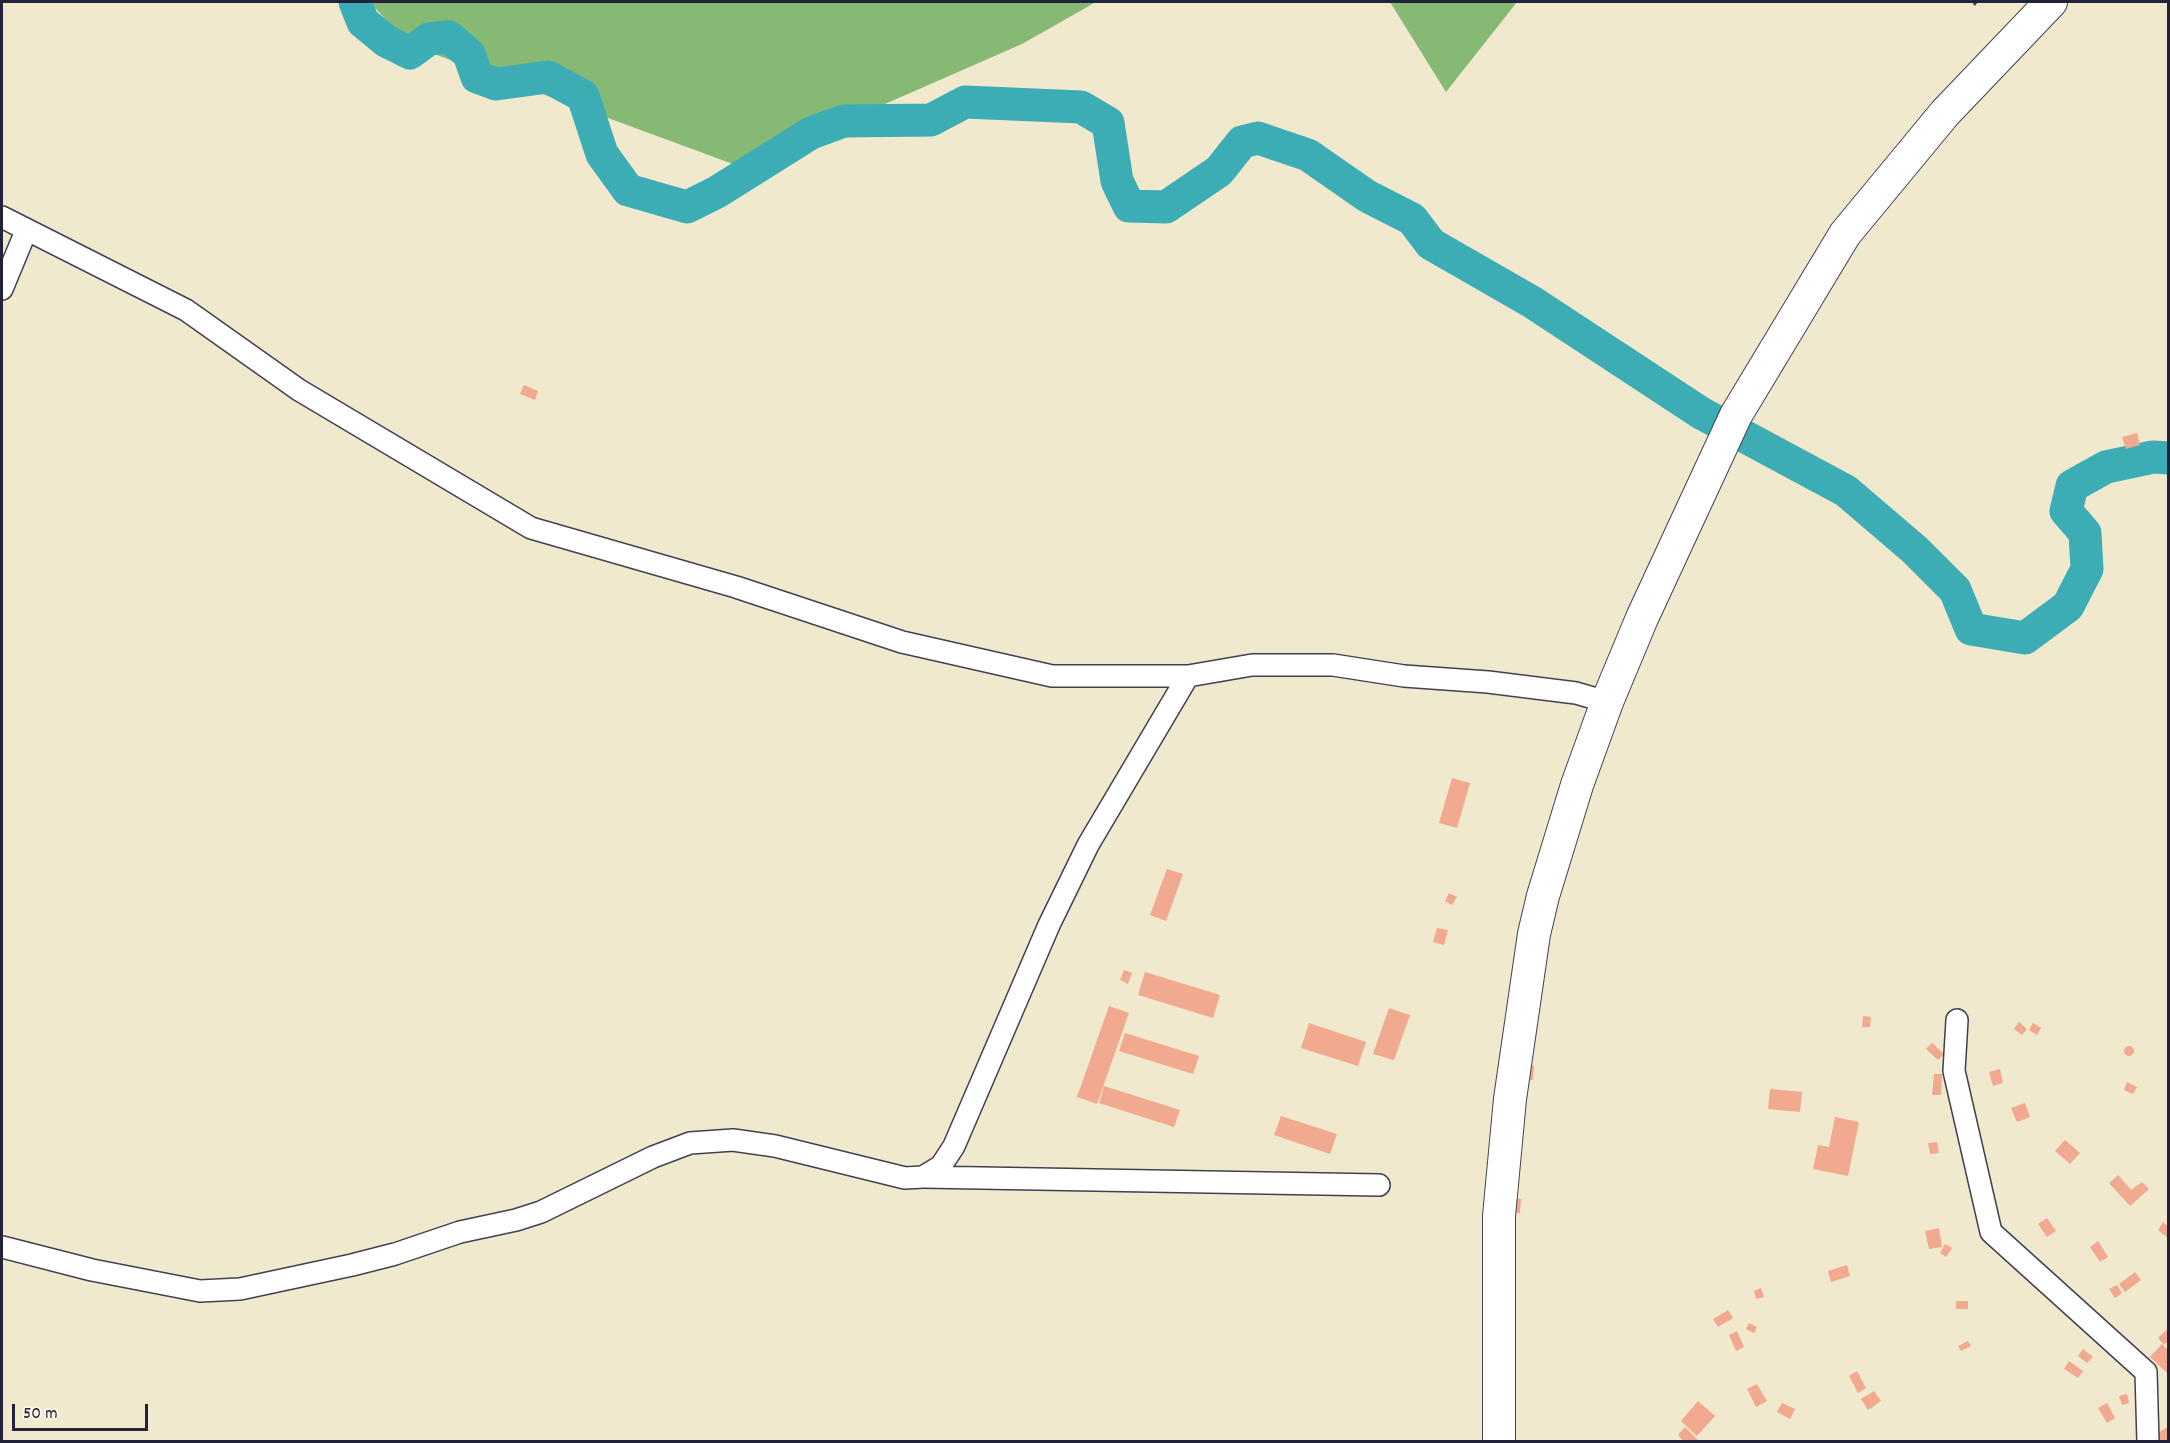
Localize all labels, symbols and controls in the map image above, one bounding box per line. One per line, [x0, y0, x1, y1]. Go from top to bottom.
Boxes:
scale bar [15, 1392, 152, 1430]
text: 50 m [23, 1402, 58, 1427]

